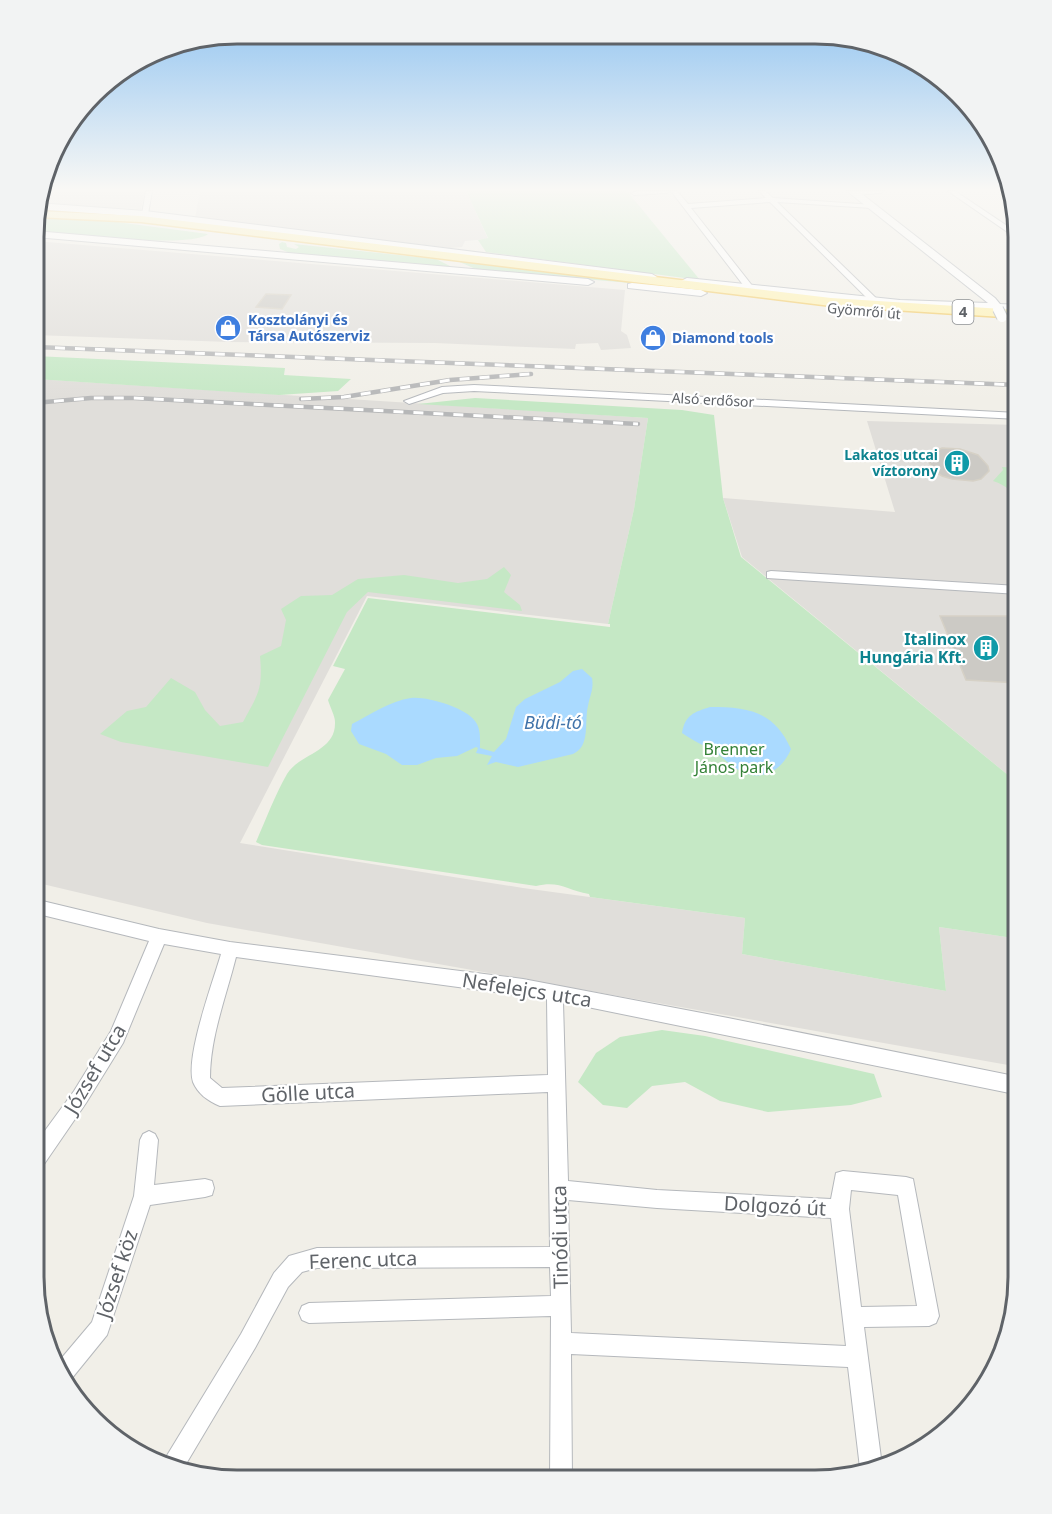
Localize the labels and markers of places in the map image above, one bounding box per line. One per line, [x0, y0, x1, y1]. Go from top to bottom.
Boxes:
place label: Kosztolányi és Társa Autószerviz [248, 310, 370, 345]
shop icon: Kosztolányi és Társa Autószerviz [213, 313, 243, 343]
shop icon: Diamond tools [638, 323, 668, 353]
place label: Diamond tools [672, 328, 774, 347]
place label: Lakatos utcai víztorony [844, 445, 938, 480]
building icon: Lakatos utcai víztorony [942, 448, 972, 478]
place label: Italinox Hungária Kft. [859, 628, 967, 668]
building icon: Italinox Hungária Kft. [971, 633, 1001, 663]

